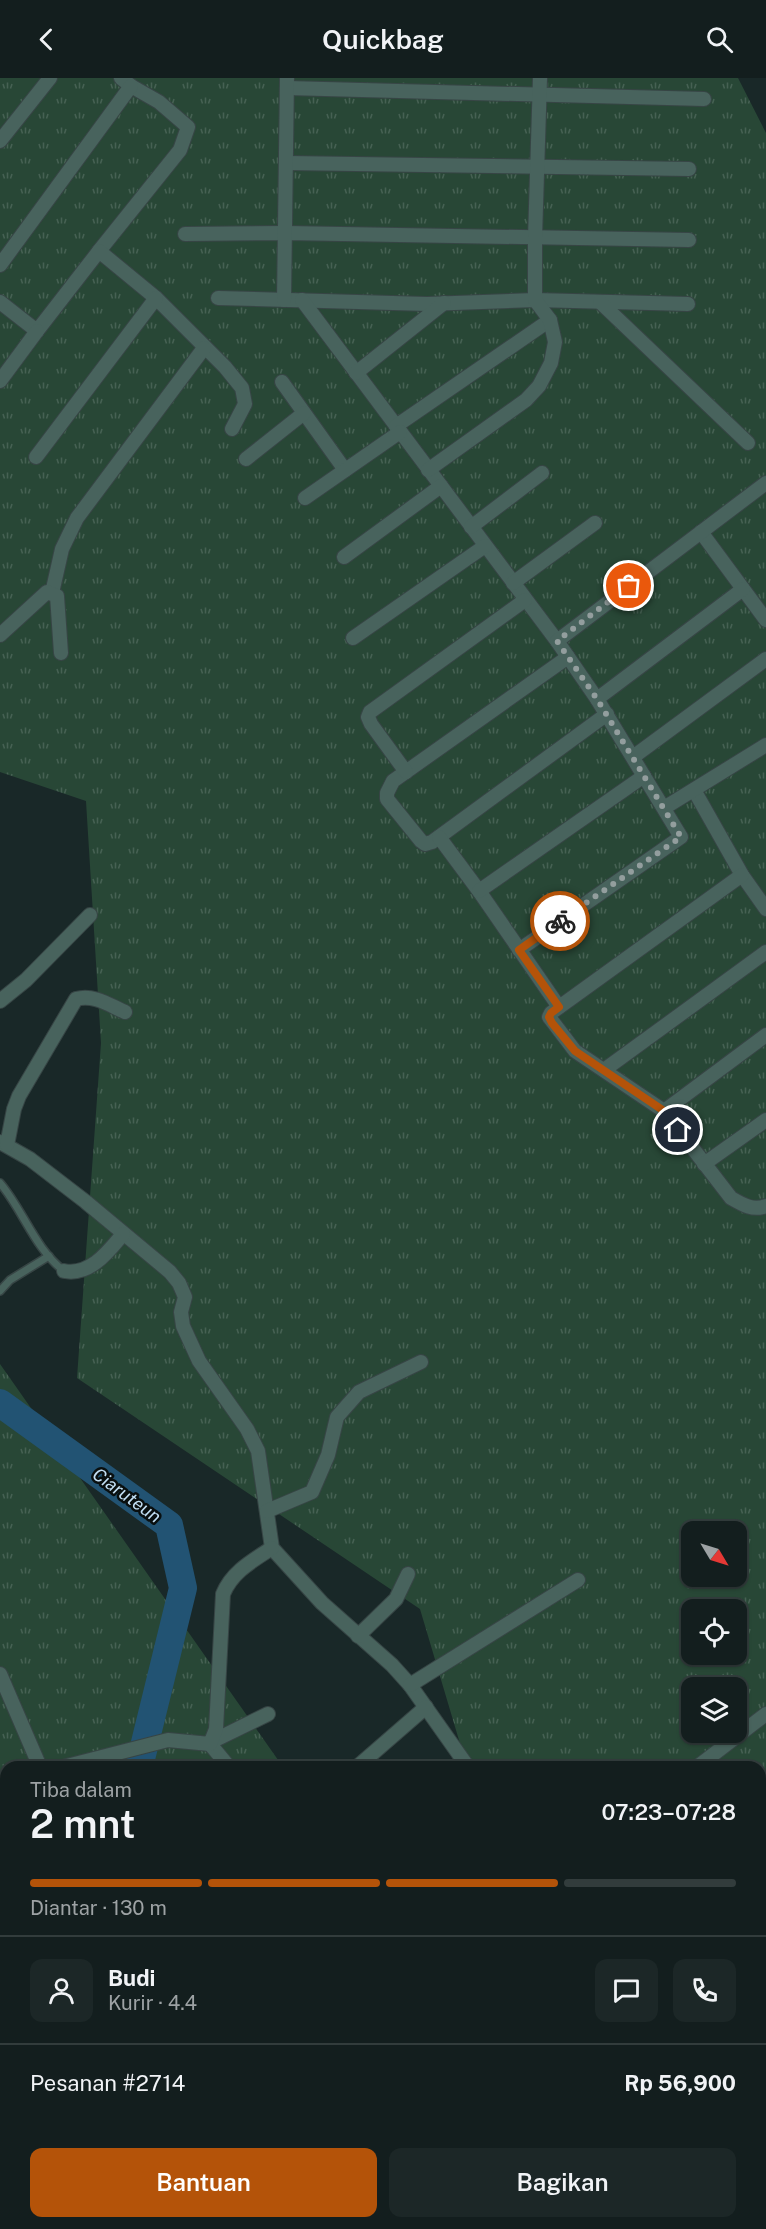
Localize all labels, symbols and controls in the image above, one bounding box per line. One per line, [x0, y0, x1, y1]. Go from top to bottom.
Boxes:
icon: back [30, 23, 63, 56]
text: Quickbag [322, 23, 444, 55]
icon: search [703, 23, 736, 56]
pin [603, 560, 654, 611]
icon: bag [612, 569, 645, 602]
courier [530, 891, 590, 951]
icon: bike [544, 905, 577, 938]
pin [652, 1104, 703, 1155]
icon: home [661, 1113, 694, 1146]
water label: Ciaruteun [89, 1463, 165, 1527]
north arrow [681, 1521, 747, 1587]
map controls [681, 1521, 747, 1743]
button: locate [681, 1599, 747, 1665]
button: layers [681, 1677, 747, 1743]
text: Tiba dalam [30, 1778, 132, 1802]
text: 07:23–07:28 [602, 1799, 736, 1825]
text: 2 mnt [30, 1801, 135, 1847]
text: Diantar · 130 m [30, 1896, 167, 1920]
button: person [30, 1959, 93, 2022]
button: chat [595, 1959, 658, 2022]
button: phone [673, 1959, 736, 2022]
text: Budi [108, 1965, 155, 1991]
text: Kurir · 4.4 [108, 1991, 197, 2015]
text: Pesanan #2714 [30, 2070, 185, 2096]
text: Rp 56,900 [624, 2070, 736, 2096]
button: Bantuan [30, 2148, 377, 2217]
button: Bagikan [389, 2148, 736, 2217]

